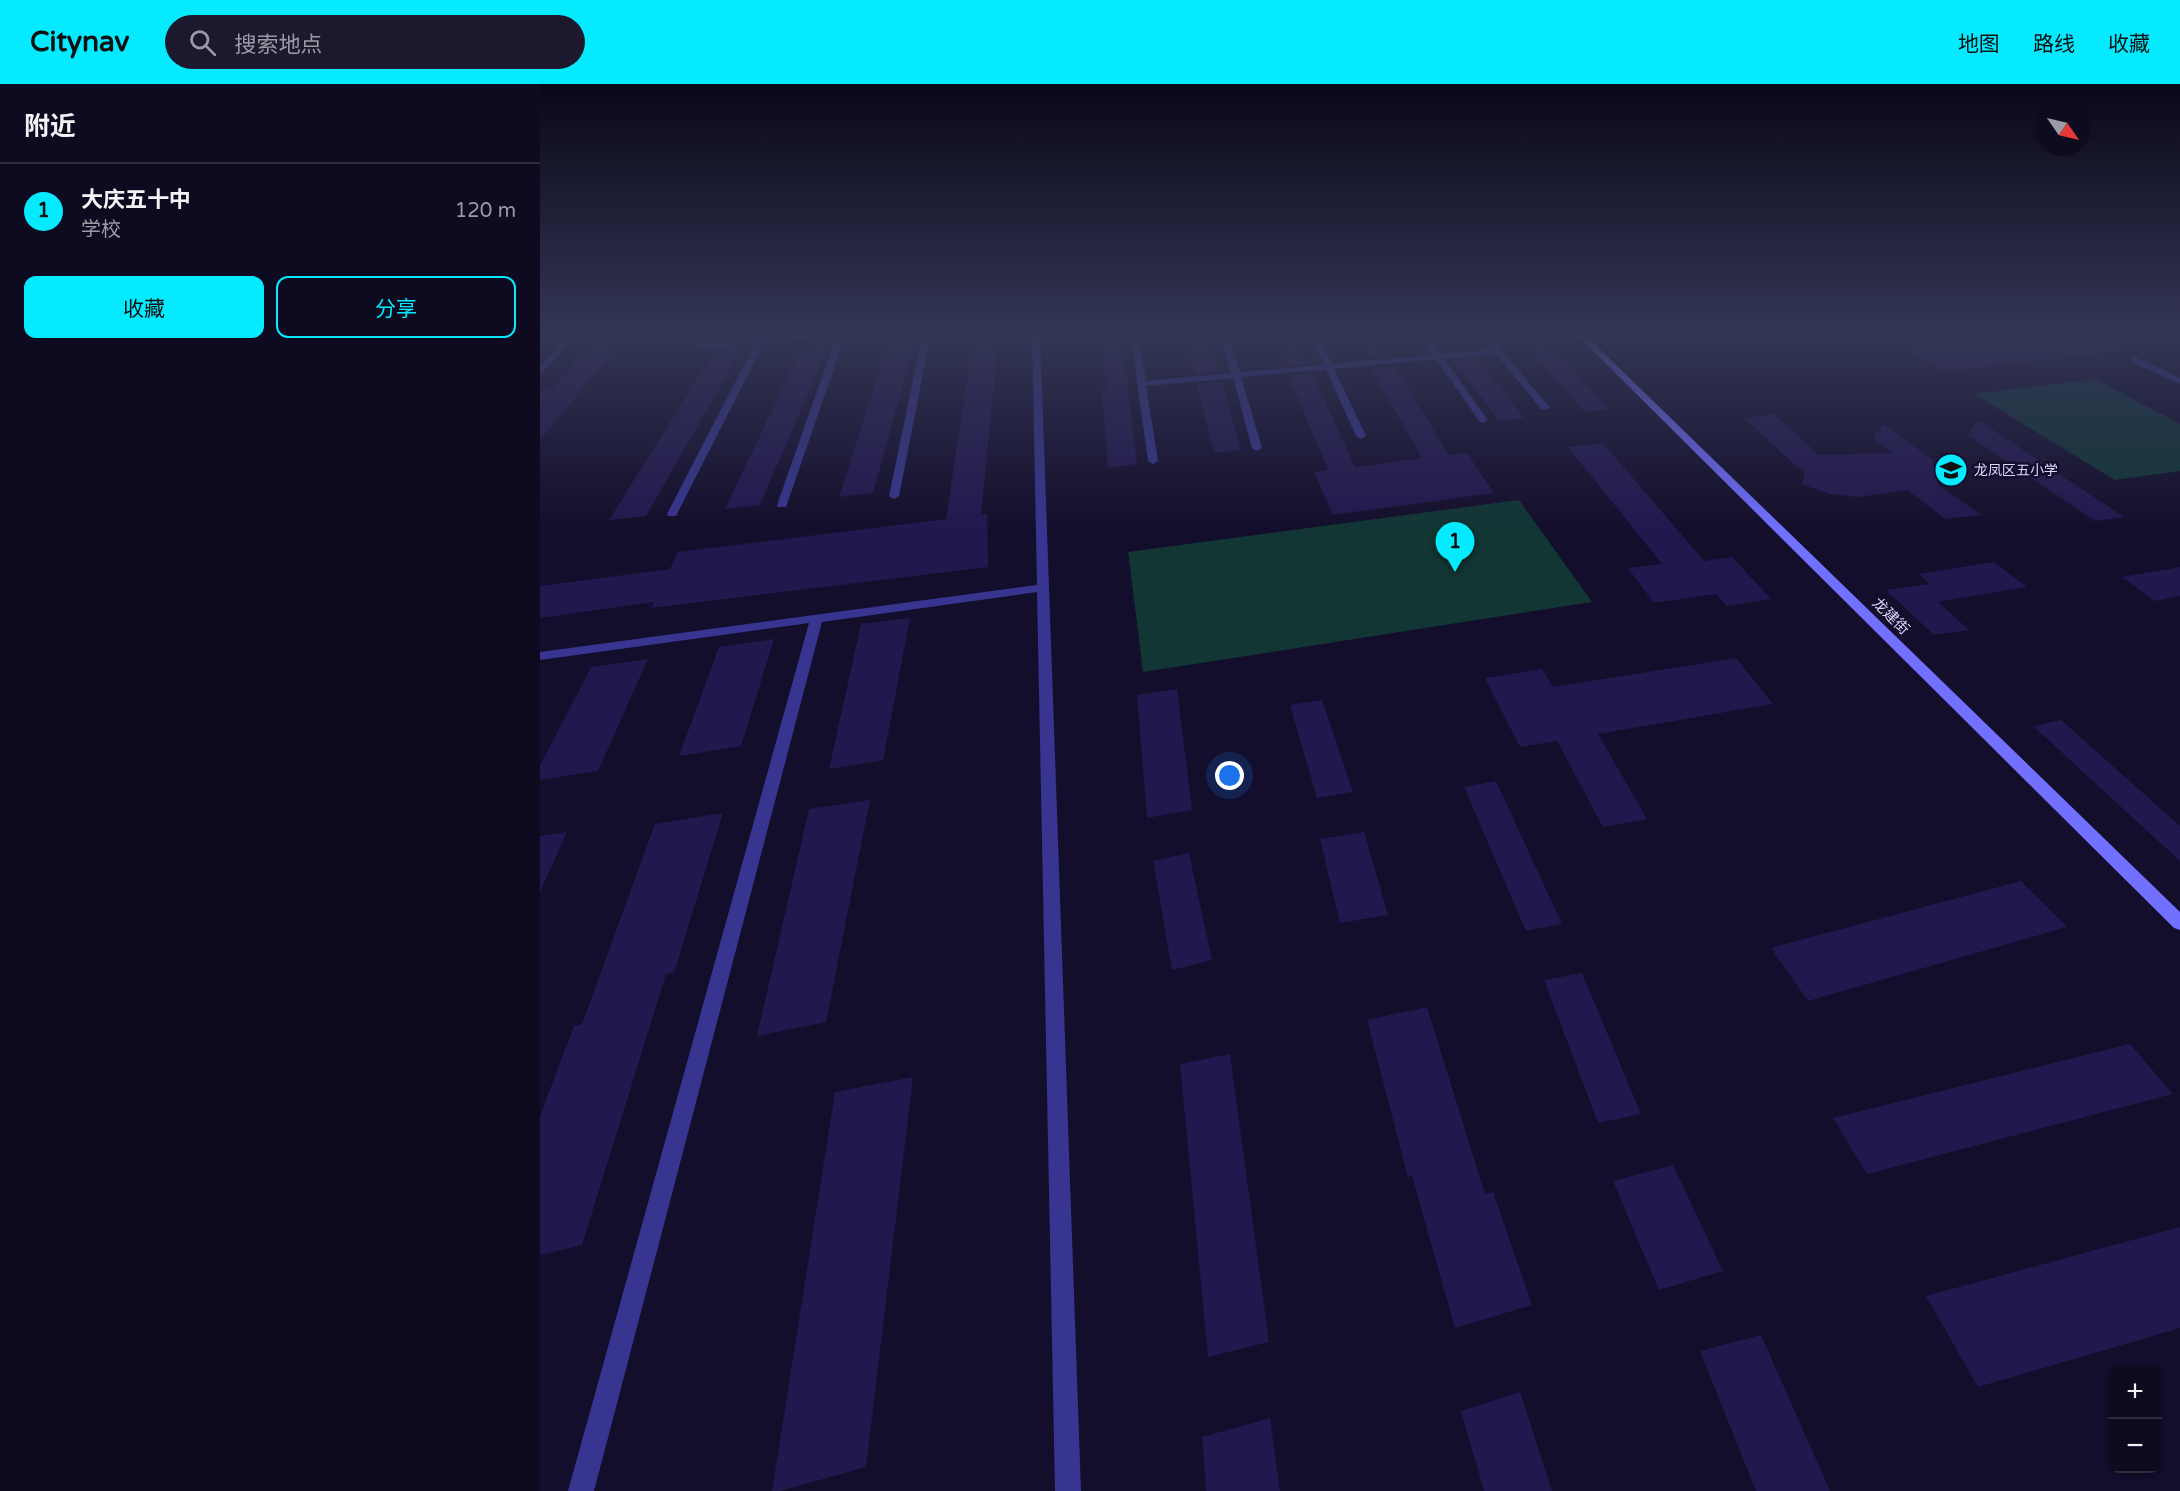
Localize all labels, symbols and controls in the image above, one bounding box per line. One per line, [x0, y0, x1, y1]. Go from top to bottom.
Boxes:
search box [165, 15, 585, 69]
text: Citynav [30, 25, 129, 59]
icon: search [186, 26, 219, 59]
text: 搜索地点 [234, 32, 322, 58]
text: 地图 [1958, 32, 2000, 57]
text: 路线 [2033, 32, 2075, 57]
text: 收藏 [2108, 32, 2150, 57]
north arrow [2036, 102, 2090, 156]
text: 附近 [24, 111, 76, 142]
text: 大庆五十中 [81, 187, 191, 213]
text: 1 [37, 199, 50, 223]
text: 120 m [455, 199, 516, 223]
text: 学校 [81, 218, 121, 242]
button: 收藏 [24, 276, 264, 338]
button: 分享 [276, 276, 516, 338]
school or university icon: 龙凤区五小学 [1933, 452, 1969, 488]
place label: 龙凤区五小学 [1974, 462, 2058, 479]
pin: 1 [1436, 522, 1474, 572]
street label: 龙建街 [1869, 594, 1913, 638]
your location [1215, 761, 1244, 790]
map controls [2108, 1365, 2162, 1473]
button: + [2108, 1365, 2162, 1419]
button: − [2108, 1419, 2162, 1473]

